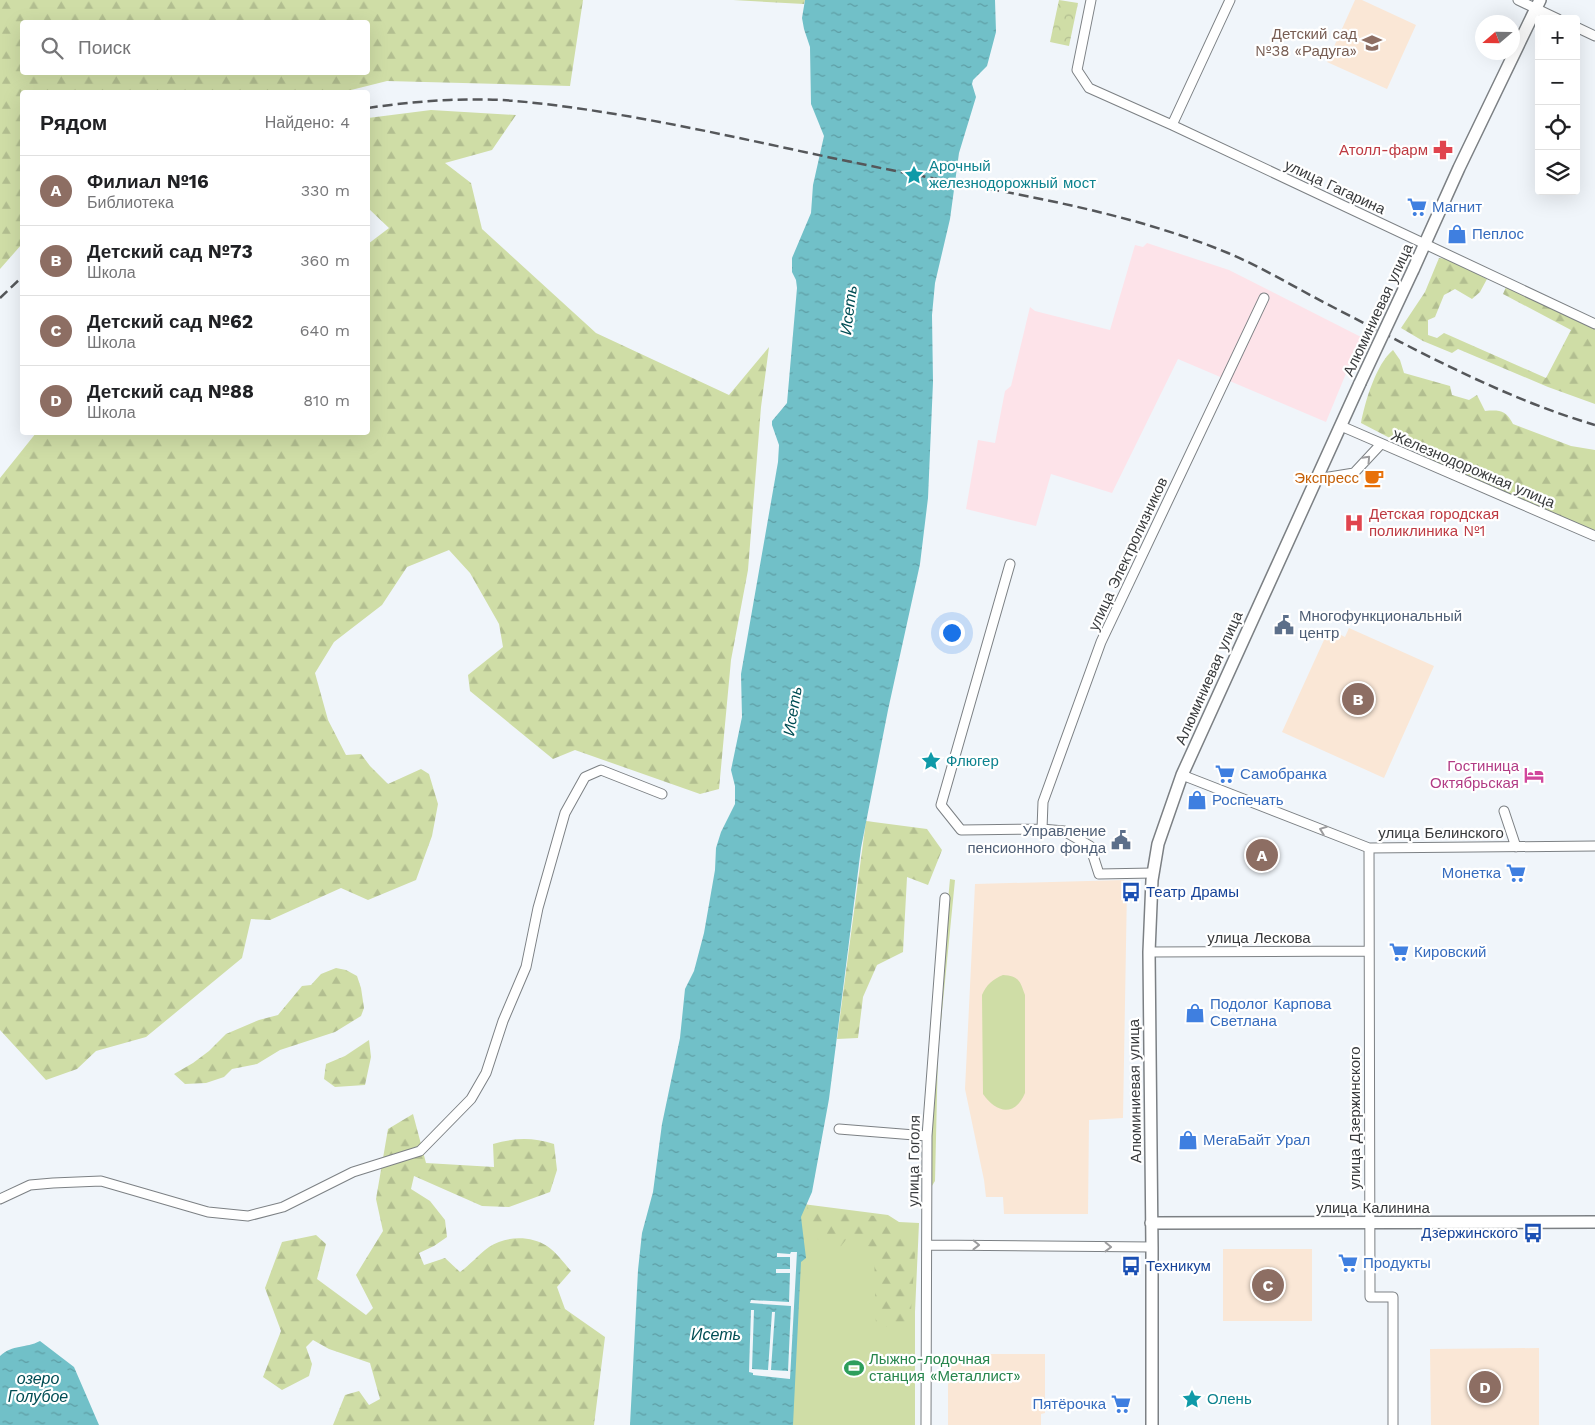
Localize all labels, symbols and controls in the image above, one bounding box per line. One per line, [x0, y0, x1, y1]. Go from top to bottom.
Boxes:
north arrow [1475, 15, 1520, 60]
map controls [1535, 15, 1580, 195]
button: + [1535, 15, 1580, 60]
search box [20, 20, 370, 75]
place label: Детский сад №38 «Радуга» [1255, 25, 1357, 60]
school or university icon: Детский сад №38 «Радуга» [1361, 32, 1383, 54]
icon: search [38, 34, 66, 62]
text: Поиск [78, 36, 131, 59]
button: − [1535, 60, 1580, 105]
button: locate [1535, 105, 1580, 150]
text: Рядом [40, 110, 107, 135]
text: Найдено: 4 [265, 113, 350, 132]
pharmacy icon: Атолл-фарм [1432, 139, 1454, 161]
place label: Атолл-фарм [1339, 141, 1428, 159]
button: layers [1535, 150, 1580, 195]
street label: улица Гагарина [1282, 156, 1389, 218]
place label: Арочный железнодорожный мост [929, 157, 1096, 192]
place icon: Арочный железнодорожный мост [903, 164, 925, 186]
text: Филиал №16 [87, 170, 209, 193]
text: A [51, 181, 61, 200]
text: 330 m [301, 181, 350, 200]
text: Библиотека [87, 193, 174, 212]
supermarket icon: Магнит [1406, 196, 1428, 218]
place label: Магнит [1432, 198, 1482, 216]
shop icon: Пеплос [1446, 223, 1468, 245]
place label: Пеплос [1472, 225, 1525, 243]
text: Детский сад №73 [87, 240, 253, 263]
street label: Алюминиевая улица [1339, 240, 1417, 379]
text: B [51, 251, 61, 270]
text: 360 m [300, 251, 350, 270]
text: Школа [87, 263, 136, 282]
water label: Исеть [836, 284, 861, 336]
text: Детский сад №62 [87, 310, 253, 333]
text: C [51, 321, 61, 340]
text: 640 m [300, 321, 350, 340]
text: Школа [87, 333, 136, 352]
text: Детский сад №88 [87, 380, 254, 403]
text: D [50, 391, 62, 410]
text: 810 m [303, 391, 350, 410]
text: Школа [87, 403, 136, 422]
street label: Железнодорожная улица [1388, 426, 1558, 512]
one-way arrow [1361, 456, 1370, 465]
cafe icon: Экспресс [1363, 467, 1385, 489]
place label: Экспресс [1294, 469, 1359, 487]
street label: улица Электролизников [1084, 474, 1172, 634]
place label: Детская городская поликлиника №1 [1369, 505, 1499, 540]
hospital icon: Детская городская поликлиника №1 [1343, 512, 1365, 534]
place label: Многофункциональный центр [1299, 607, 1462, 642]
street label: Алюминиевая улица [1171, 608, 1247, 748]
public building icon: Многофункциональный центр [1273, 614, 1295, 636]
your location [939, 620, 965, 646]
pin: B [1342, 680, 1374, 718]
water label: Исеть [779, 685, 806, 737]
place icon: Флюгер [920, 750, 942, 772]
place label: Флюгер [946, 752, 999, 770]
place label: Гостиница Октябрьская [1430, 757, 1520, 792]
supermarket icon: Самобранка [1214, 763, 1236, 785]
hotel icon: Гостиница Октябрьская [1523, 764, 1545, 786]
place label: Самобранка [1240, 765, 1327, 783]
shop icon: Роспечать [1186, 789, 1208, 811]
place label: Роспечать [1212, 791, 1284, 809]
place label: Управление пенсионного фонда [967, 822, 1107, 857]
street label: улица Белинского [1378, 824, 1504, 842]
one-way arrow [1319, 826, 1328, 836]
public building icon: Управление пенсионного фонда [1110, 829, 1132, 851]
pin: A [1246, 836, 1278, 874]
supermarket icon: Монетка [1505, 862, 1527, 884]
place label: Монетка [1442, 864, 1502, 882]
bus stop icon: Театр Драмы [1120, 881, 1142, 903]
place label: Театр Драмы [1146, 883, 1239, 901]
street label: улица Лескова [1207, 929, 1311, 947]
supermarket icon: Кировский [1388, 941, 1410, 963]
place label: Кировский [1414, 943, 1486, 961]
place label: Подолог Карпова Светлана [1210, 995, 1332, 1030]
shop icon: Подолог Карпова Светлана [1184, 1002, 1206, 1024]
street label: Алюминиевая улица [1125, 1018, 1145, 1163]
street label: улица Дзержинского [1346, 1046, 1364, 1190]
street label: улица Гоголя [904, 1115, 924, 1207]
shop icon: МегаБайт Урал [1177, 1129, 1199, 1151]
place label: МегаБайт Урал [1203, 1131, 1310, 1149]
street label: улица Калинина [1316, 1199, 1431, 1217]
bus stop icon: Дзержинского [1522, 1222, 1544, 1244]
place label: Дзержинского [1421, 1224, 1518, 1242]
one-way arrow [972, 1240, 980, 1250]
one-way arrow [1104, 1241, 1112, 1252]
supermarket icon: Продукты [1337, 1252, 1359, 1274]
place label: Продукты [1363, 1254, 1431, 1272]
bus stop icon: Техникум [1120, 1255, 1142, 1277]
place label: Техникум [1146, 1257, 1211, 1275]
pin: C [1252, 1266, 1284, 1304]
water label: Исеть [691, 1325, 741, 1344]
place label: Лыжно-лодочная станция «Металлист» [869, 1350, 1021, 1385]
sports icon: Лыжно-лодочная станция «Металлист» [843, 1357, 865, 1379]
pin: D [1469, 1368, 1501, 1406]
water label: озеро Голубое [8, 1369, 68, 1406]
place icon: Олень [1181, 1388, 1203, 1410]
place label: Олень [1207, 1390, 1252, 1408]
supermarket icon: Пятёрочка [1110, 1393, 1132, 1415]
place label: Пятёрочка [1032, 1395, 1107, 1413]

